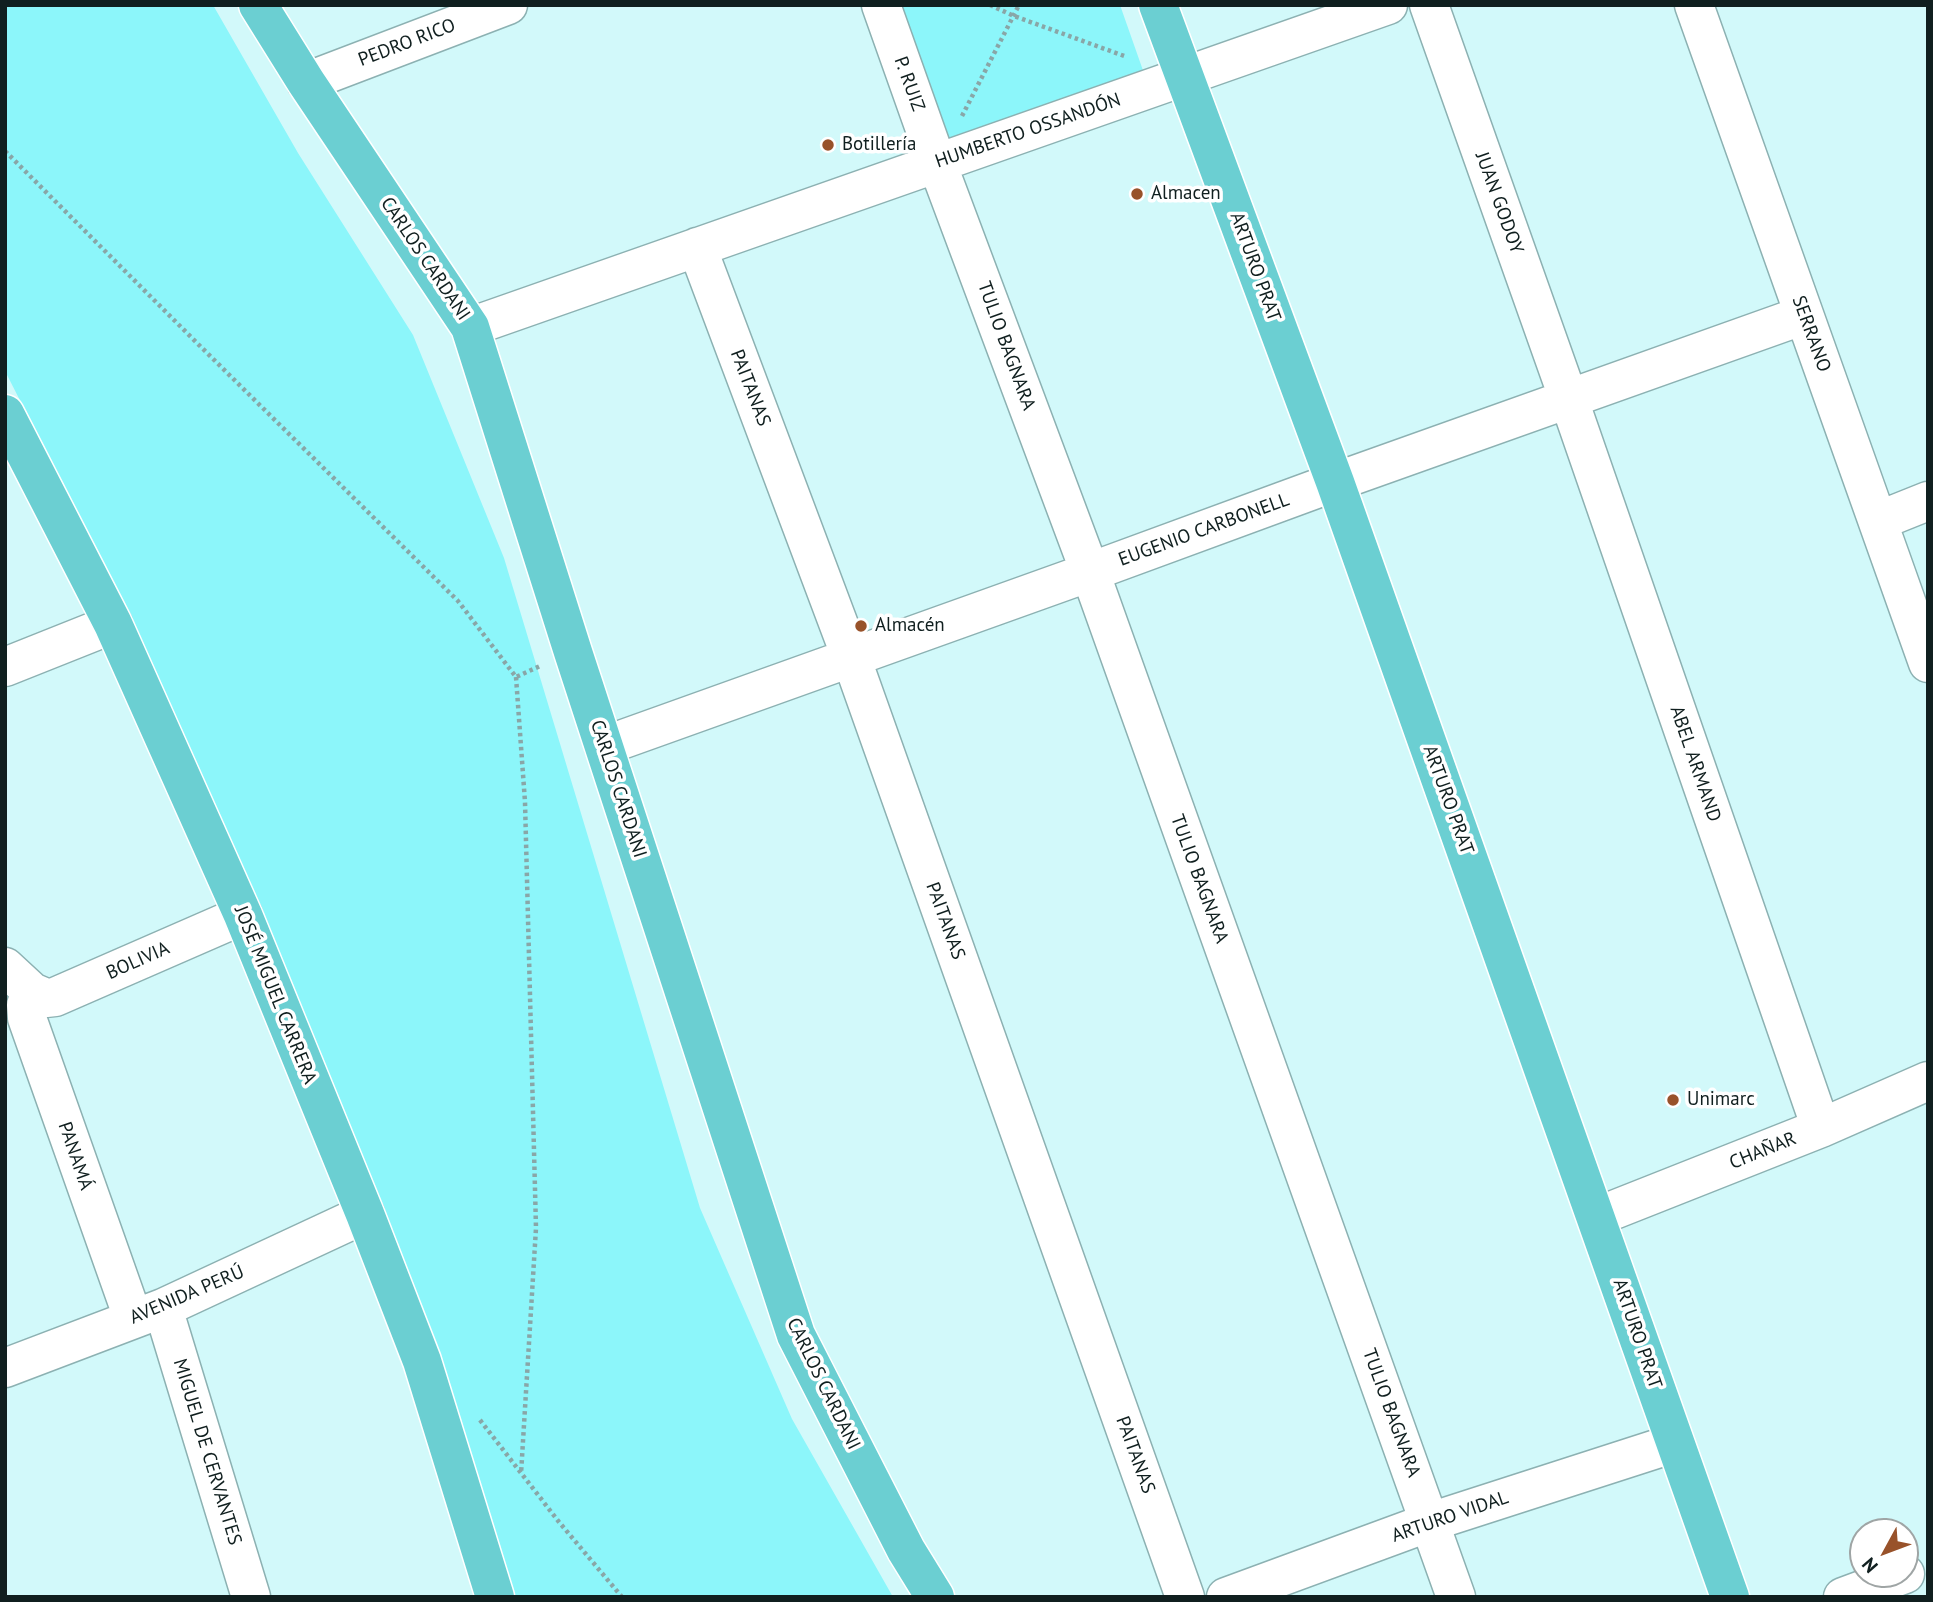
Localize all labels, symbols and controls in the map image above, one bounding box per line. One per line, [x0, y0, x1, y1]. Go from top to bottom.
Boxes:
street label: PEDRO RICO [355, 14, 459, 72]
street label: P. RUIZ [889, 53, 929, 115]
street label: HUMBERTO OSSANDÓN [932, 89, 1124, 173]
place label: Botillería [842, 134, 917, 156]
marker: Botillería [820, 137, 836, 153]
street label: JUAN GODOY [1470, 149, 1528, 257]
place label: Almacen [1151, 183, 1221, 205]
marker: Almacen [1129, 186, 1145, 202]
street label: CARLOS CARDANI [375, 193, 475, 325]
street label: ARTURO PRAT [1225, 209, 1285, 325]
street label: TULIO BAGNARA [972, 278, 1040, 414]
street label: SERRANO [1787, 293, 1835, 375]
street label: PAITANAS [725, 346, 775, 430]
street label: EUGENIO CARBONELL [1115, 488, 1293, 572]
place label: Almacén [875, 615, 945, 637]
marker: Almacén [853, 618, 869, 634]
street label: ABEL ARMAND [1665, 703, 1725, 825]
street label: CARLOS CARDANI [585, 717, 651, 861]
street label: ARTURO PRAT [1418, 742, 1478, 858]
street label: TULIO BAGNARA [1165, 811, 1233, 947]
street label: PAITANAS [921, 879, 969, 963]
street label: JOSÉ MIGUEL CARRERA [229, 903, 321, 1087]
street label: BOLIVIA [103, 937, 173, 985]
place label: Unimarc [1687, 1089, 1755, 1111]
marker: Unimarc [1665, 1092, 1681, 1108]
street label: PANAMÁ [53, 1119, 97, 1193]
street label: CHAÑAR [1726, 1127, 1800, 1175]
street label: AVENIDA PERÚ [126, 1261, 248, 1329]
street label: ARTURO PRAT [1608, 1276, 1666, 1392]
street label: CARLOS CARDANI [781, 1314, 865, 1454]
street label: TULIO BAGNARA [1357, 1345, 1425, 1481]
street label: MIGUEL DE CERVANTES [168, 1356, 246, 1548]
street label: PAITANAS [1111, 1413, 1159, 1497]
street label: ARTURO VIDAL [1389, 1486, 1511, 1548]
north arrow [1849, 1518, 1919, 1588]
text: N [1857, 1553, 1883, 1578]

